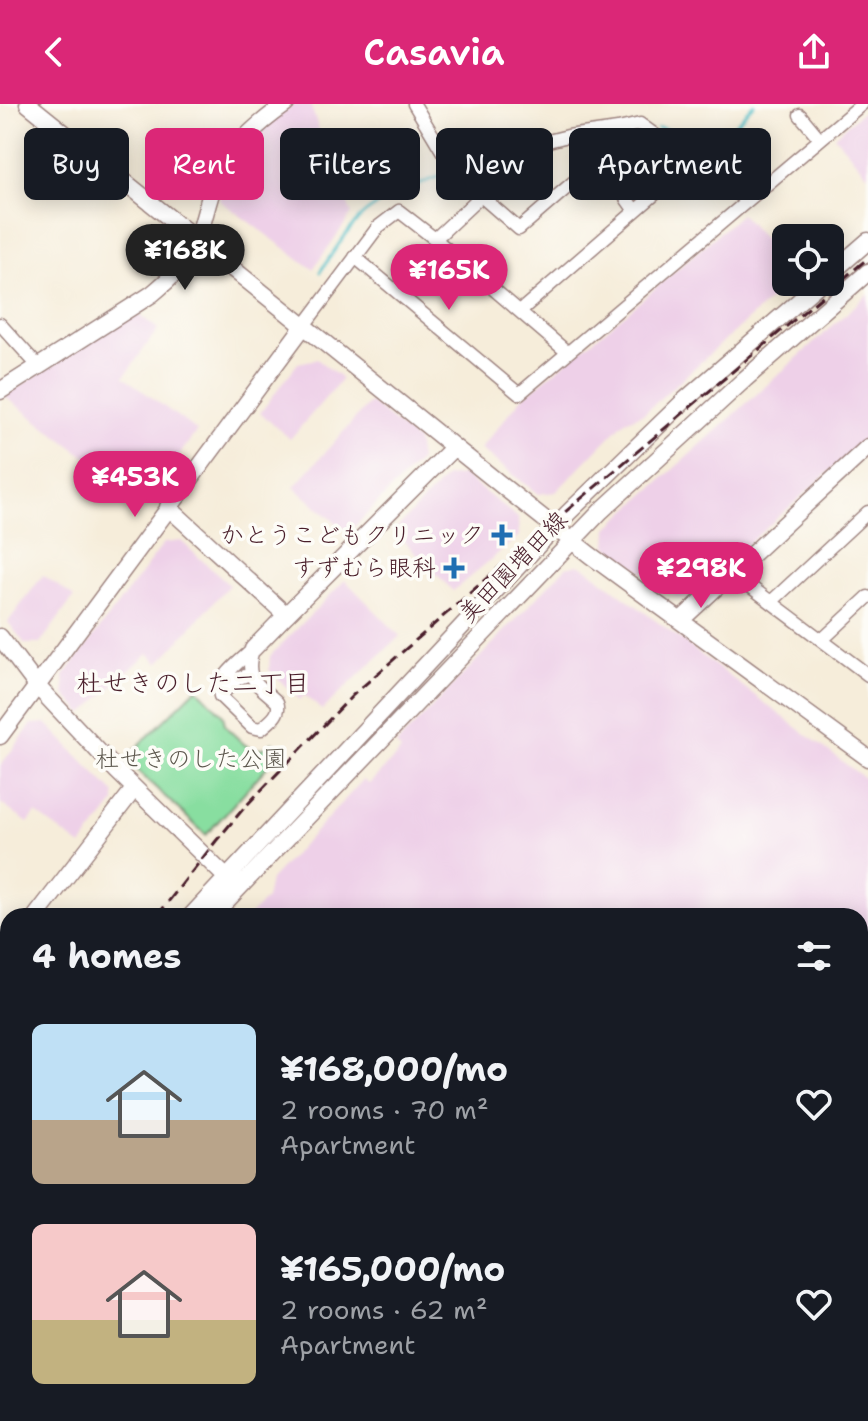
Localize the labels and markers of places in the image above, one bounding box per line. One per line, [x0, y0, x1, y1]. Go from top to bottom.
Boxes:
pin: ¥168K [129, 224, 241, 292]
pin: ¥165K [393, 244, 505, 312]
pin: ¥453K [79, 451, 191, 519]
place label: かとうこどもクリニック [220, 519, 484, 551]
marker: かとうこどもクリニック [491, 524, 513, 546]
pin: ¥298K [645, 542, 757, 610]
place label: すずむら眼科 [292, 552, 436, 584]
marker: すずむら眼科 [443, 557, 465, 579]

